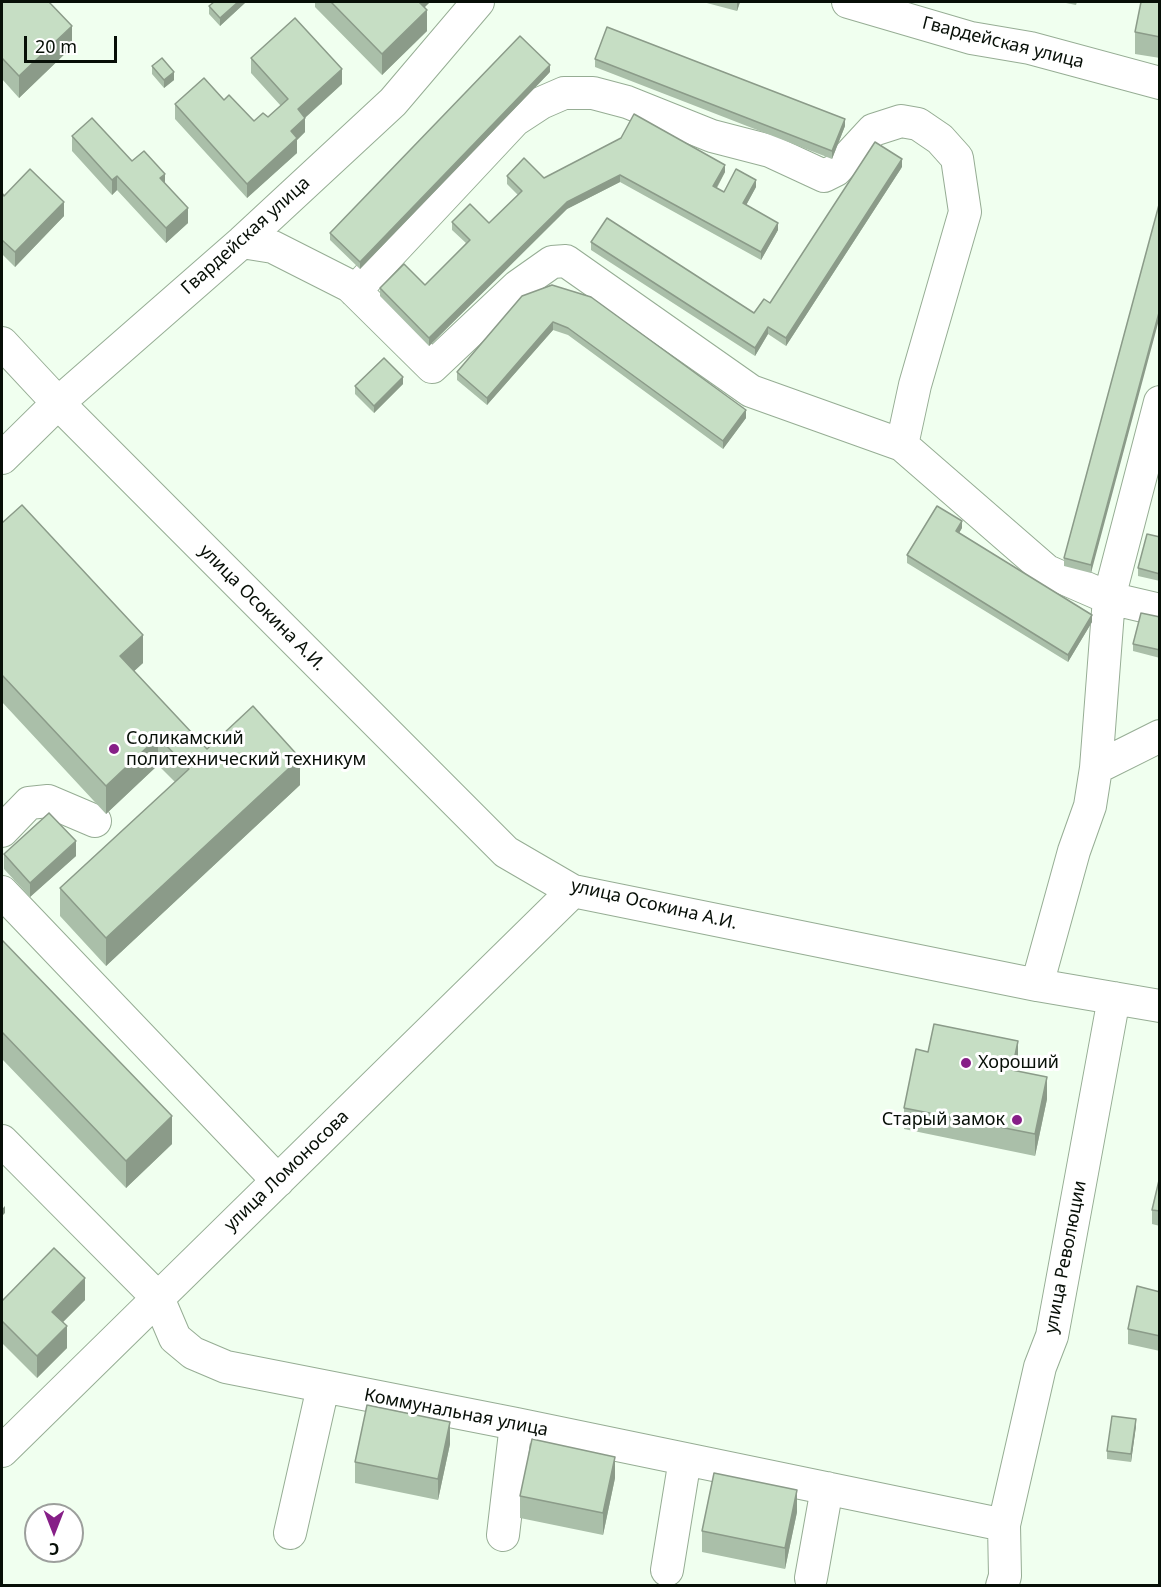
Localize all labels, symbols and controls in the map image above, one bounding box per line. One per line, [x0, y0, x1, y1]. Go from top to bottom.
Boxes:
street label: Гвардейская улица [920, 12, 1086, 74]
scale bar [27, 24, 120, 62]
text: 20 m [35, 34, 77, 58]
street label: Гвардейская улица [177, 173, 315, 299]
street label: улица Осокина А.И. [194, 540, 330, 676]
place label: Соликамский политехнический техникум [126, 728, 366, 771]
marker: Соликамский политехнический техникум [107, 742, 121, 756]
street label: улица Осокина А.И. [569, 875, 739, 935]
place label: Хороший [978, 1052, 1059, 1074]
marker: Хороший [959, 1056, 973, 1070]
street label: улица Ломоносова [220, 1106, 354, 1236]
place label: Старый замок [882, 1109, 1005, 1131]
marker: Старый замок [1010, 1113, 1024, 1127]
street label: улица Революции [1041, 1179, 1091, 1335]
street label: Коммунальная улица [362, 1385, 550, 1441]
north arrow [24, 1503, 84, 1563]
text: С [49, 1538, 59, 1560]

